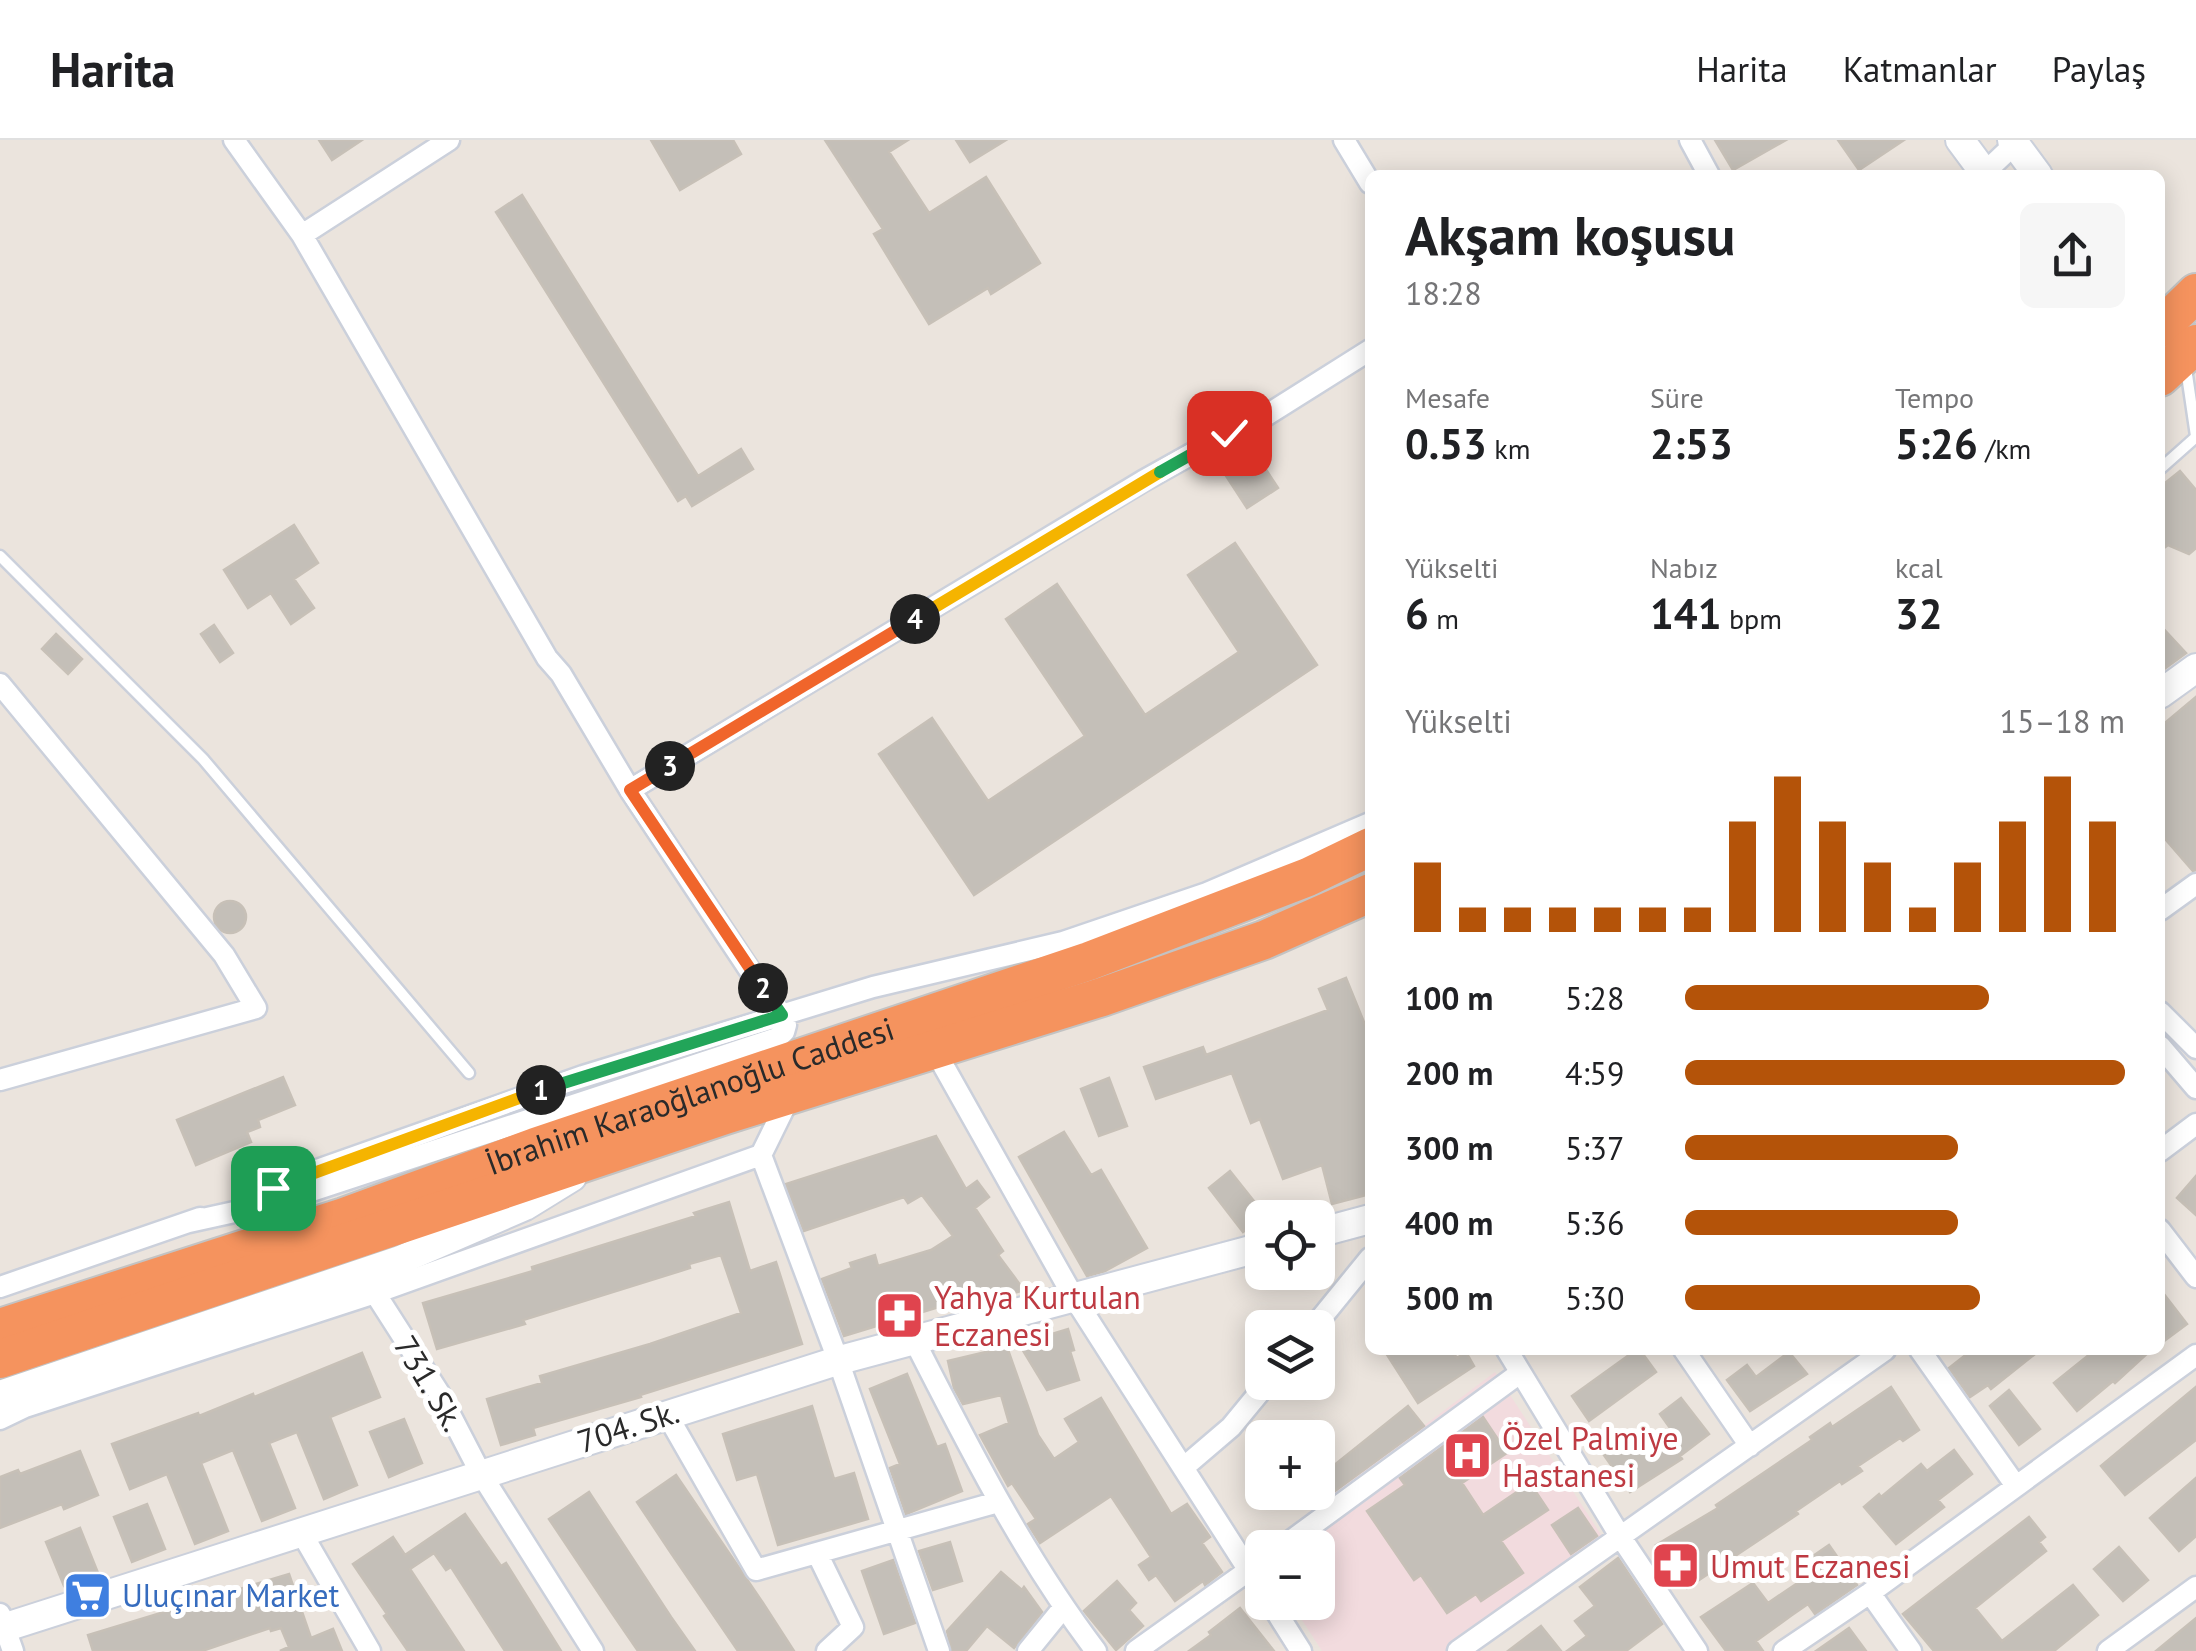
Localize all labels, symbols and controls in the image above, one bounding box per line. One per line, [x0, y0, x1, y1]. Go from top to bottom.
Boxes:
text: Harita [50, 38, 175, 100]
text: Harita [1696, 46, 1788, 92]
text: Katmanlar [1843, 46, 1997, 92]
text: Paylaş [2052, 46, 2146, 92]
text: Akşam koşusu [1405, 199, 1735, 270]
button: share [2020, 203, 2125, 308]
text: 18:28 [1405, 272, 1482, 314]
text: Mesafe [1405, 379, 1490, 416]
text: Süre [1650, 379, 1704, 416]
text: Tempo [1895, 379, 1974, 416]
pin [1187, 391, 1272, 476]
icon: check [1202, 406, 1257, 461]
text: 0.53 [1405, 416, 1487, 471]
text: 2:53 [1650, 416, 1733, 471]
text: 5:26 [1895, 416, 1978, 471]
text: km [1487, 430, 1530, 467]
text: /km [1978, 430, 2031, 467]
text: Yükselti [1405, 549, 1499, 586]
text: Nabız [1650, 549, 1718, 586]
text: kcal [1895, 549, 1943, 586]
text: 6 [1405, 586, 1429, 641]
text: 141 [1650, 586, 1721, 641]
text: 32 [1895, 586, 1943, 641]
pin: 4 [890, 594, 940, 644]
text: 4 [907, 600, 923, 637]
text: m [1429, 600, 1459, 637]
text: bpm [1721, 600, 1782, 637]
text: Yükselti [1405, 700, 1512, 742]
text: 15–18 m [2000, 700, 2125, 742]
pin: 3 [645, 741, 695, 791]
text: 3 [662, 747, 678, 784]
pin: 2 [738, 963, 788, 1013]
text: 2 [755, 969, 771, 1006]
text: 100 m [1405, 977, 1493, 1019]
text: 5:28 [1565, 977, 1624, 1019]
street label: İbrahim Karaoğlanoğlu Caddesi [480, 1007, 899, 1184]
text: 200 m [1405, 1052, 1493, 1094]
text: 4:59 [1565, 1052, 1624, 1094]
pin: 1 [516, 1065, 566, 1115]
text: 1 [533, 1071, 549, 1108]
text: 300 m [1405, 1127, 1493, 1169]
text: 5:37 [1565, 1127, 1624, 1169]
pin [231, 1146, 316, 1231]
icon: arrive [246, 1161, 301, 1216]
map controls [1245, 1200, 1335, 1620]
button: locate [1245, 1200, 1335, 1290]
text: 400 m [1405, 1202, 1493, 1244]
text: 5:36 [1565, 1202, 1624, 1244]
place label: Yahya Kurtulan Eczanesi [934, 1276, 1141, 1355]
text: 500 m [1405, 1277, 1493, 1319]
text: 5:30 [1565, 1277, 1624, 1319]
pharmacy icon: Yahya Kurtulan Eczanesi [873, 1289, 925, 1341]
button: layers [1245, 1310, 1335, 1400]
street label: 731. Sk. [385, 1327, 475, 1439]
street label: 704. Sk. [572, 1390, 684, 1462]
place label: Özel Palmiye Hastanesi [1502, 1417, 1678, 1496]
button: + [1245, 1420, 1335, 1510]
hospital icon: Özel Palmiye Hastanesi [1441, 1430, 1493, 1482]
button: − [1245, 1530, 1335, 1620]
pharmacy icon: Umut Eczanesi [1649, 1540, 1701, 1592]
place label: Umut Eczanesi [1710, 1545, 1911, 1587]
supermarket icon: Uluçınar Market [61, 1569, 113, 1621]
place label: Uluçınar Market [122, 1574, 340, 1616]

